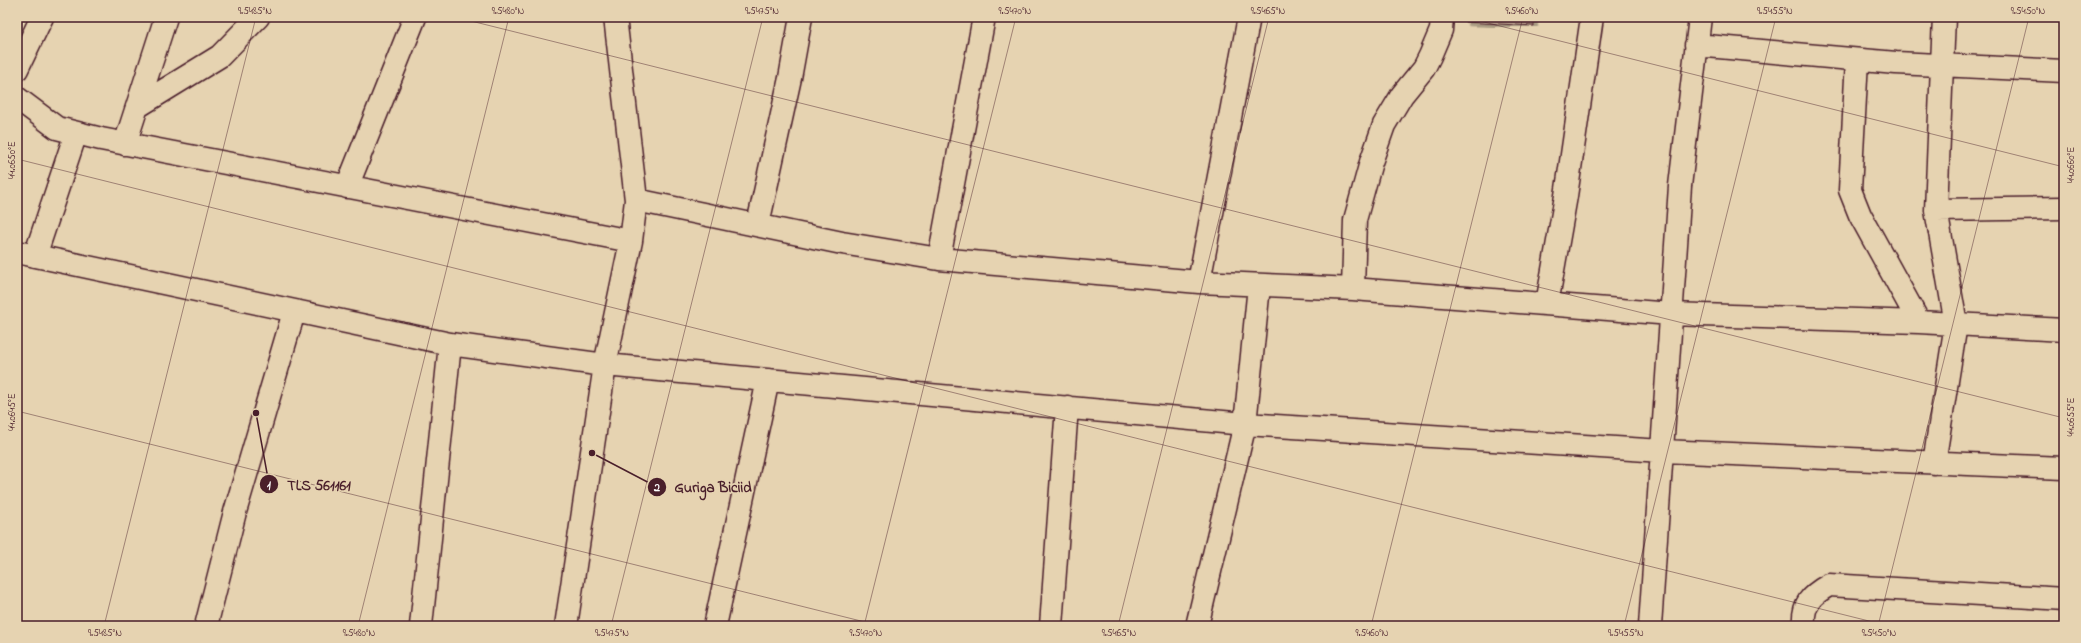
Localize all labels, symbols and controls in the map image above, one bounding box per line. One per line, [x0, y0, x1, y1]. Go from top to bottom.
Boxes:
text: 9.5485°N [238, 4, 272, 19]
text: 9.5480°N [492, 4, 524, 19]
text: 9.5475°N [745, 4, 779, 19]
text: 9.5470°N [999, 4, 1032, 19]
text: 9.5465°N [1251, 4, 1285, 19]
text: 9.5460°N [1505, 4, 1539, 19]
text: 9.5455°N [1757, 4, 1793, 19]
text: 9.5450°N [2011, 4, 2045, 19]
text: 44.0650°E [5, 141, 20, 179]
text: 44.0660°E [2064, 147, 2079, 183]
text: 44.0645°E [5, 393, 20, 431]
text: 44.0655°E [2064, 397, 2079, 437]
callout: TLS 561161 [259, 471, 359, 498]
callout: Guriga Biciid [647, 473, 760, 500]
text: TLS 561161 [287, 475, 351, 497]
text: 1 [267, 477, 271, 495]
text: Guriga Biciid [674, 477, 752, 501]
text: 2 [653, 479, 660, 497]
text: 9.5485°N [88, 626, 122, 641]
text: 9.5480°N [343, 626, 375, 641]
text: 9.5475°N [595, 626, 629, 641]
text: 9.5470°N [850, 626, 883, 641]
text: 9.5465°N [1102, 626, 1136, 641]
text: 9.5460°N [1355, 626, 1389, 641]
text: 9.5455°N [1608, 626, 1644, 641]
text: 9.5450°N [1862, 626, 1896, 641]

